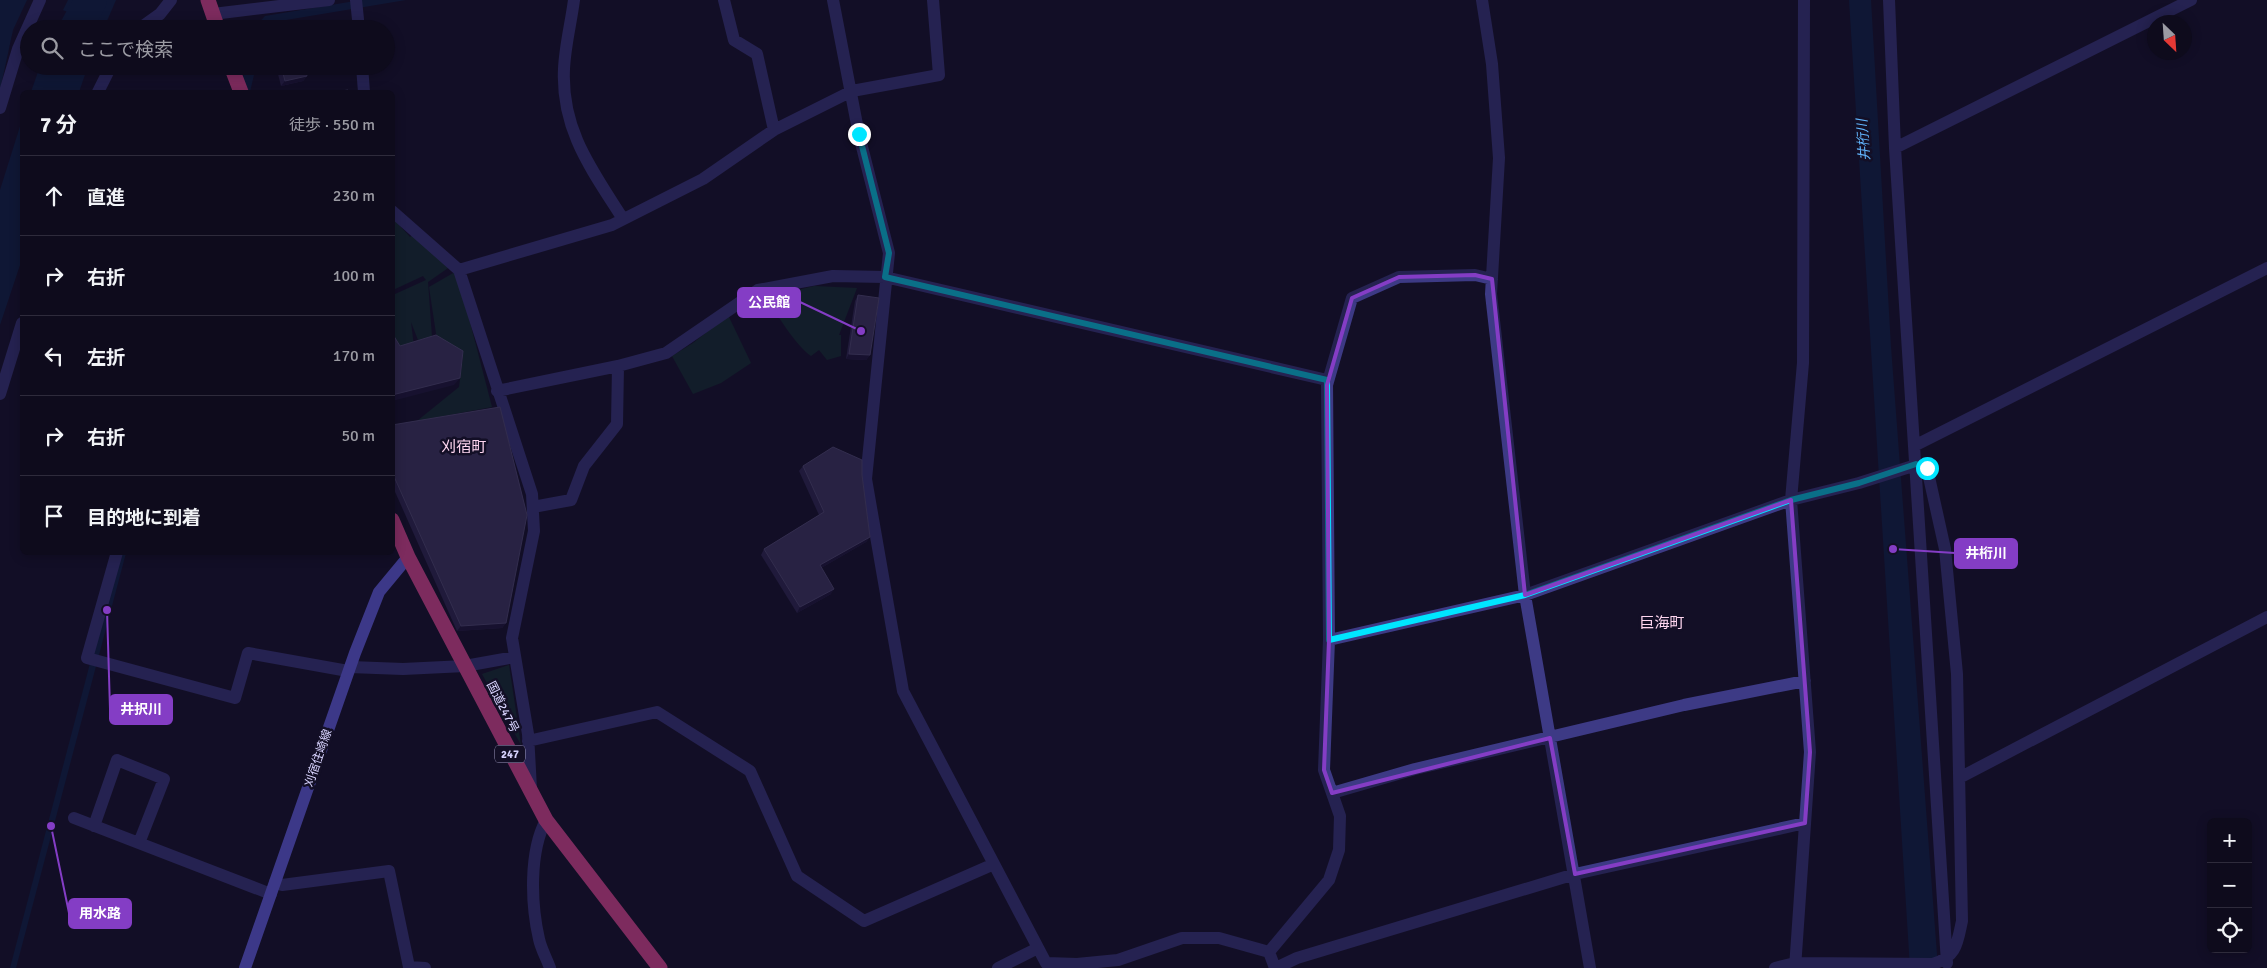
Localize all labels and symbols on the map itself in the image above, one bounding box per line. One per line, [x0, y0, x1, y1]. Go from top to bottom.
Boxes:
north arrow [2147, 15, 2192, 60]
water label: 井桁川 [1853, 116, 1873, 162]
route end [848, 123, 871, 146]
callout: 公民館 [738, 288, 800, 317]
text: 公民館 [748, 294, 790, 311]
district label: 刈宿町 [441, 438, 487, 456]
route start [1916, 457, 1939, 480]
callout: 井桁川 [1955, 539, 2017, 568]
text: 井桁川 [1965, 545, 2007, 562]
district label: 巨海町 [1639, 614, 1685, 632]
street label: 国道247号 [483, 679, 522, 735]
callout: 井択川 [110, 695, 172, 724]
text: 井択川 [120, 701, 162, 718]
street label: 刈宿住崎線 [302, 727, 335, 789]
road number: 247 [495, 746, 525, 762]
callout: 用水路 [69, 899, 131, 928]
text: 用水路 [79, 905, 121, 922]

